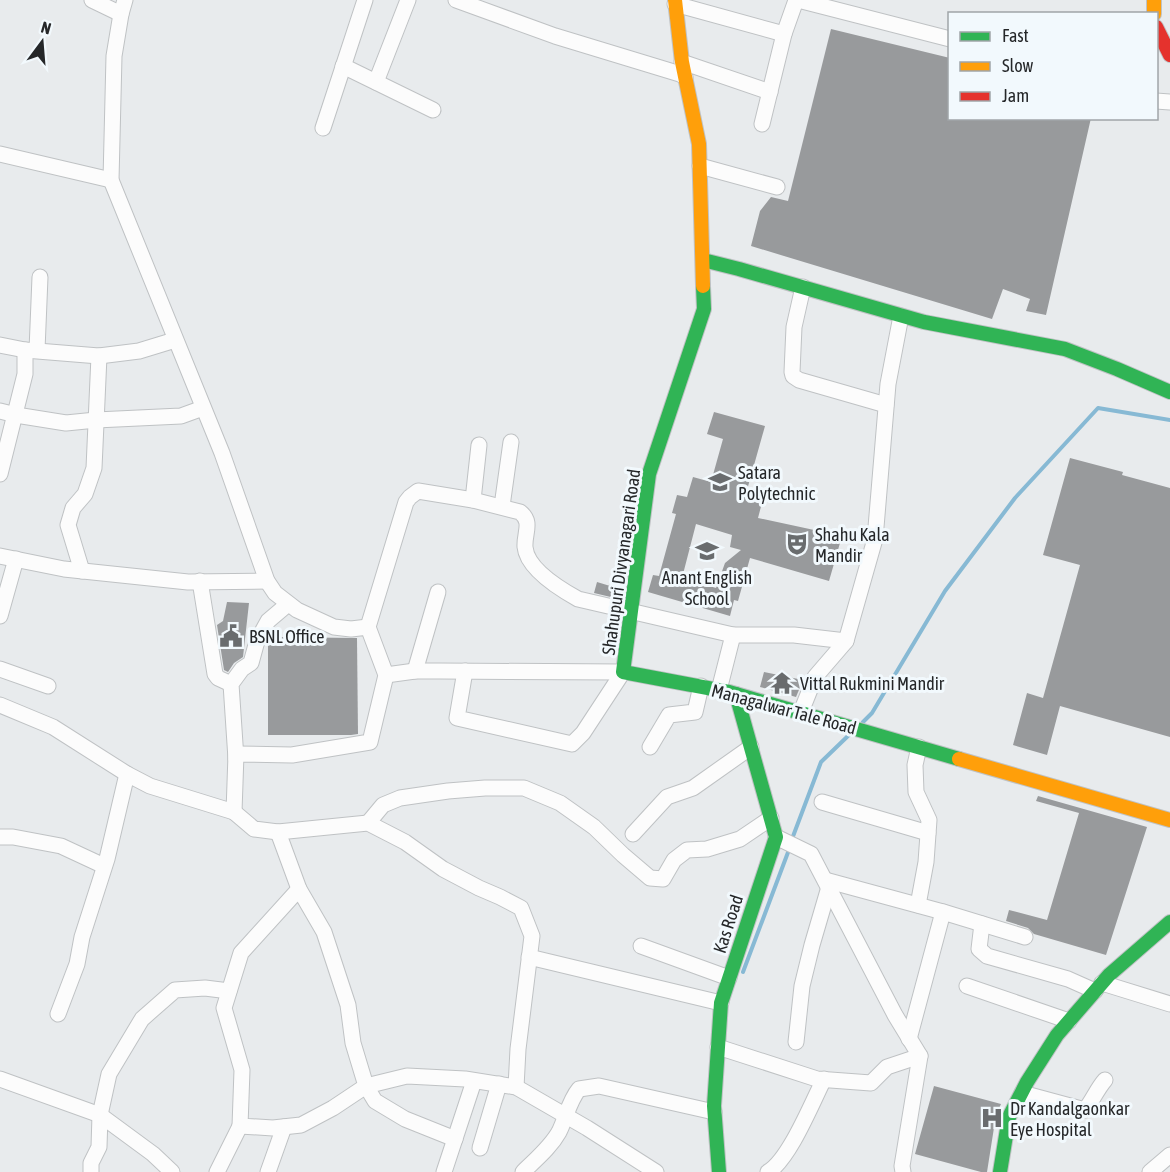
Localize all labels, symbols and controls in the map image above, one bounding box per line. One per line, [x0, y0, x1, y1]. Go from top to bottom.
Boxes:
north arrow [12, 12, 72, 72]
legend [948, 12, 1158, 120]
text: N [39, 18, 53, 38]
text: Fast [1002, 25, 1029, 46]
text: Slow [1002, 55, 1033, 76]
text: Jam [1002, 85, 1029, 106]
place label: Satara Polytechnic [738, 462, 815, 504]
street label: Shahupuri Divyanagari Road [598, 468, 644, 656]
school or university icon: Satara Polytechnic [707, 469, 733, 495]
place label: Shahu Kala Mandir [815, 524, 890, 566]
theatre icon: Shahu Kala Mandir [784, 531, 810, 557]
school or university icon: Anant English School [694, 538, 720, 564]
place label: Anant English School [662, 567, 752, 609]
public building icon: BSNL Office [218, 623, 244, 649]
place label: BSNL Office [249, 626, 324, 647]
temple icon: Vittal Rukmini Mandir [769, 670, 795, 696]
place label: Vittal Rukmini Mandir [800, 673, 945, 694]
street label: Managalwar Tale Road [709, 680, 859, 738]
street label: Kas Road [709, 892, 747, 956]
place label: Dr Kandalgaonkar Eye Hospital [1010, 1098, 1130, 1140]
hospital icon: Dr Kandalgaonkar Eye Hospital [979, 1105, 1005, 1131]

